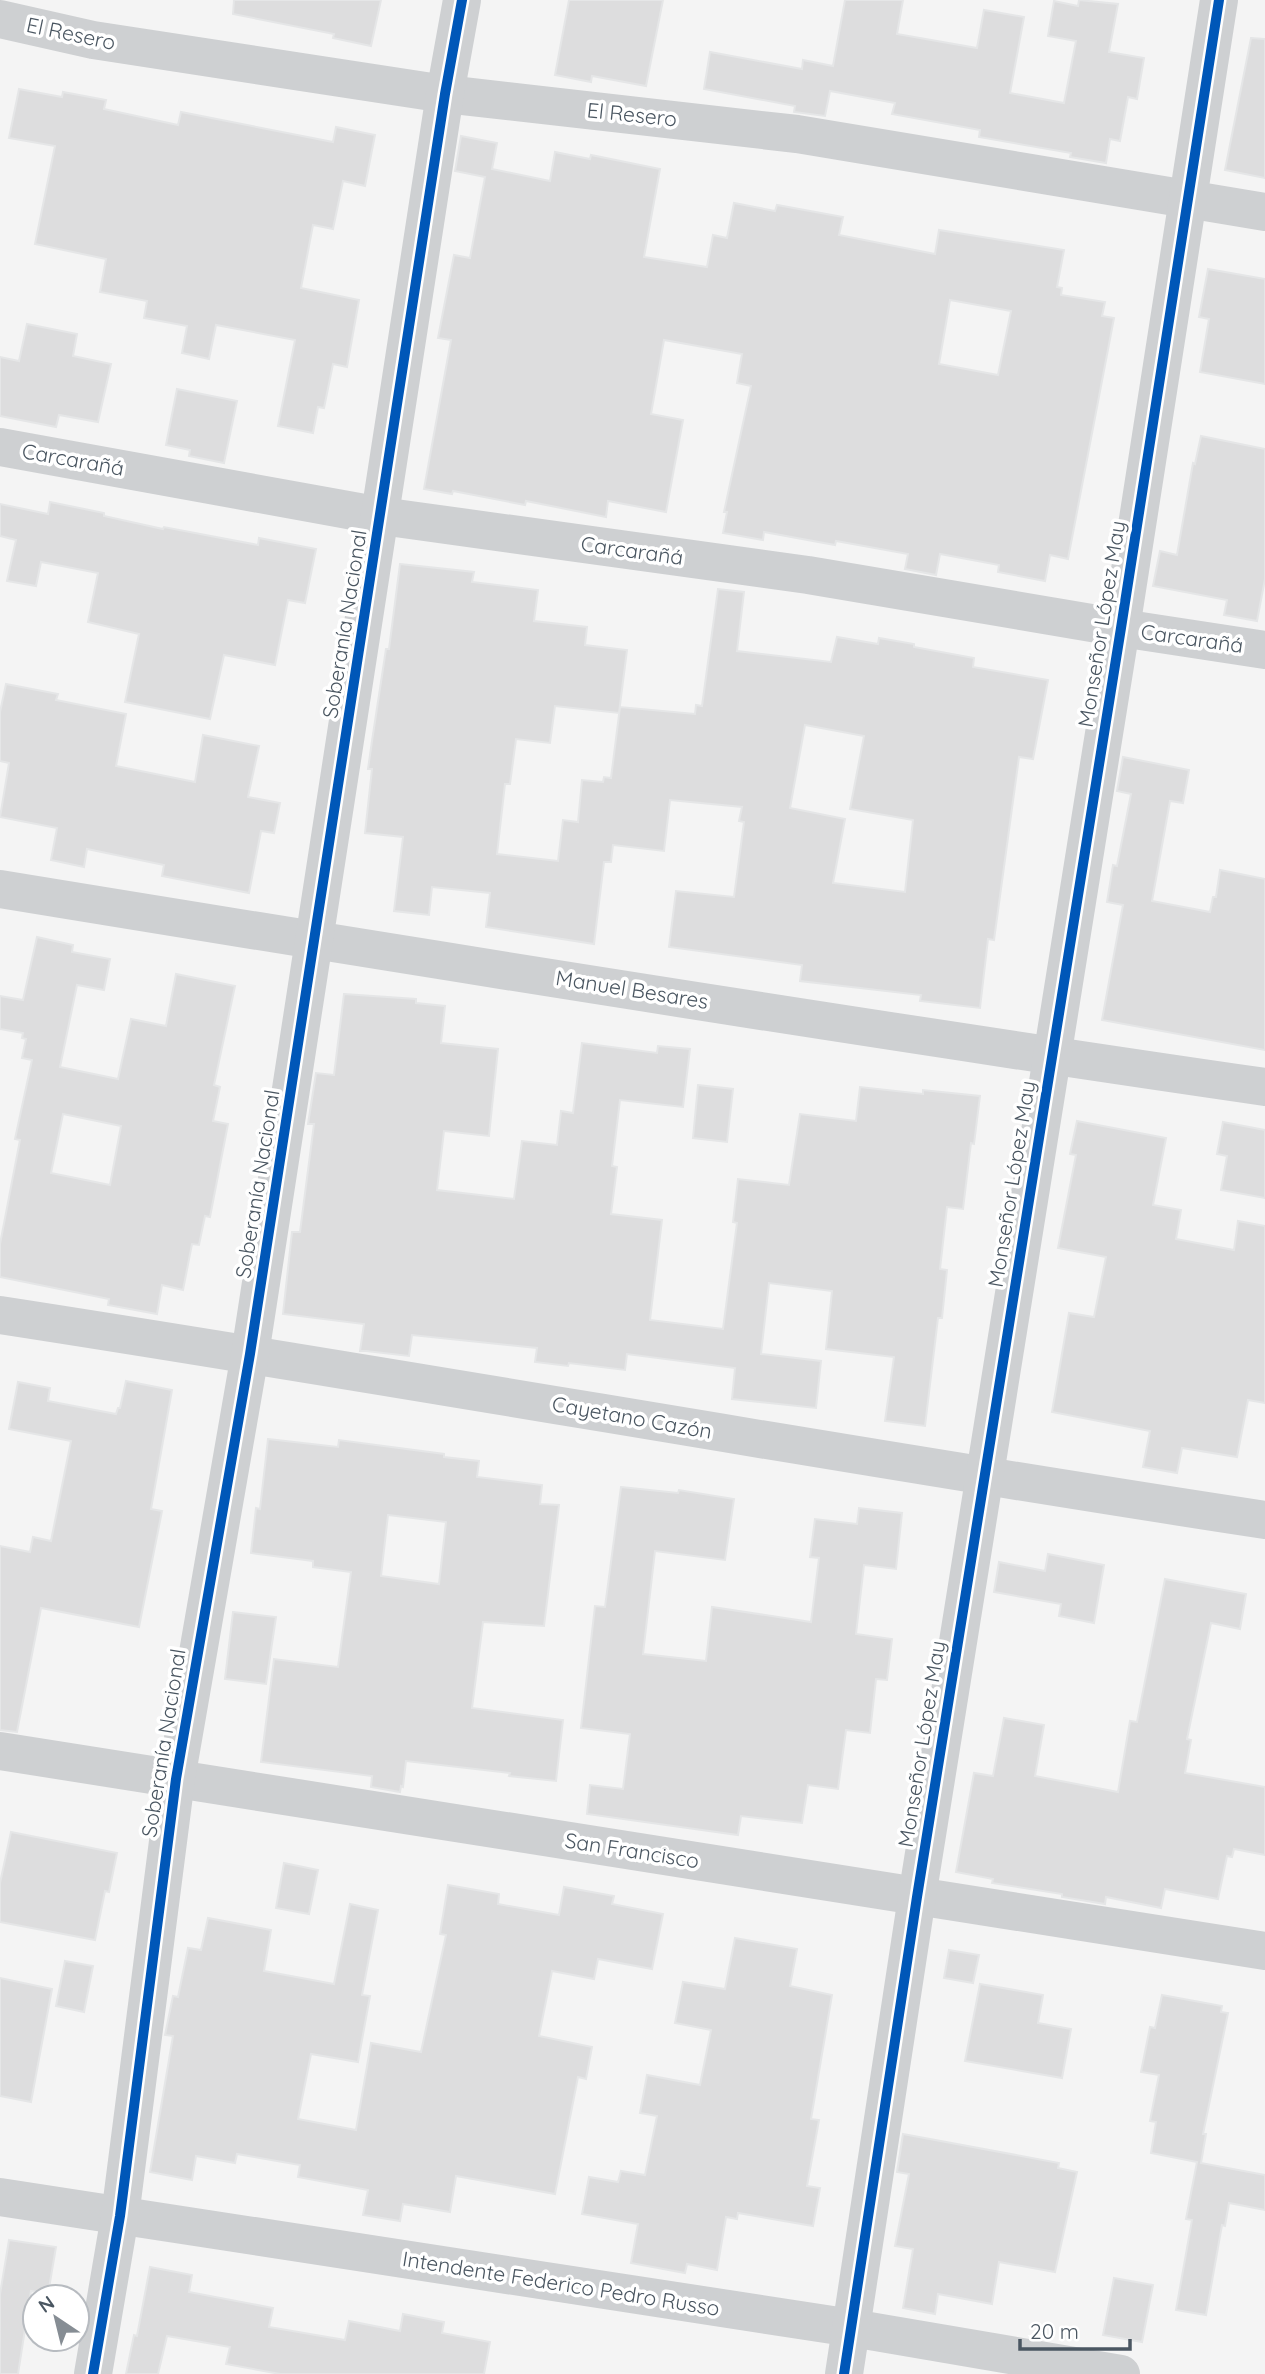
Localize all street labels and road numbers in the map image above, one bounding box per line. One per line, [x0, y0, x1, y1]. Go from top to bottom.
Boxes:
street label: El Resero [24, 11, 118, 55]
street label: El Resero [586, 96, 678, 132]
street label: Carcarañá [20, 437, 126, 481]
street label: Monseñor López May [1072, 519, 1130, 729]
street label: Soberanía Nacional [316, 528, 372, 720]
street label: Carcarañá [579, 530, 685, 570]
street label: Carcarañá [1139, 618, 1245, 658]
street label: Manuel Besares [554, 964, 710, 1014]
street label: Monseñor López May [982, 1079, 1040, 1289]
street label: Soberanía Nacional [229, 1088, 285, 1280]
street label: Cayetano Cazón [550, 1390, 714, 1444]
street label: Monseñor López May [892, 1639, 950, 1849]
street label: Soberanía Nacional [135, 1647, 191, 1839]
street label: San Francisco [563, 1827, 701, 1873]
street label: Intendente Federico Pedro Russo [401, 2245, 722, 2321]

